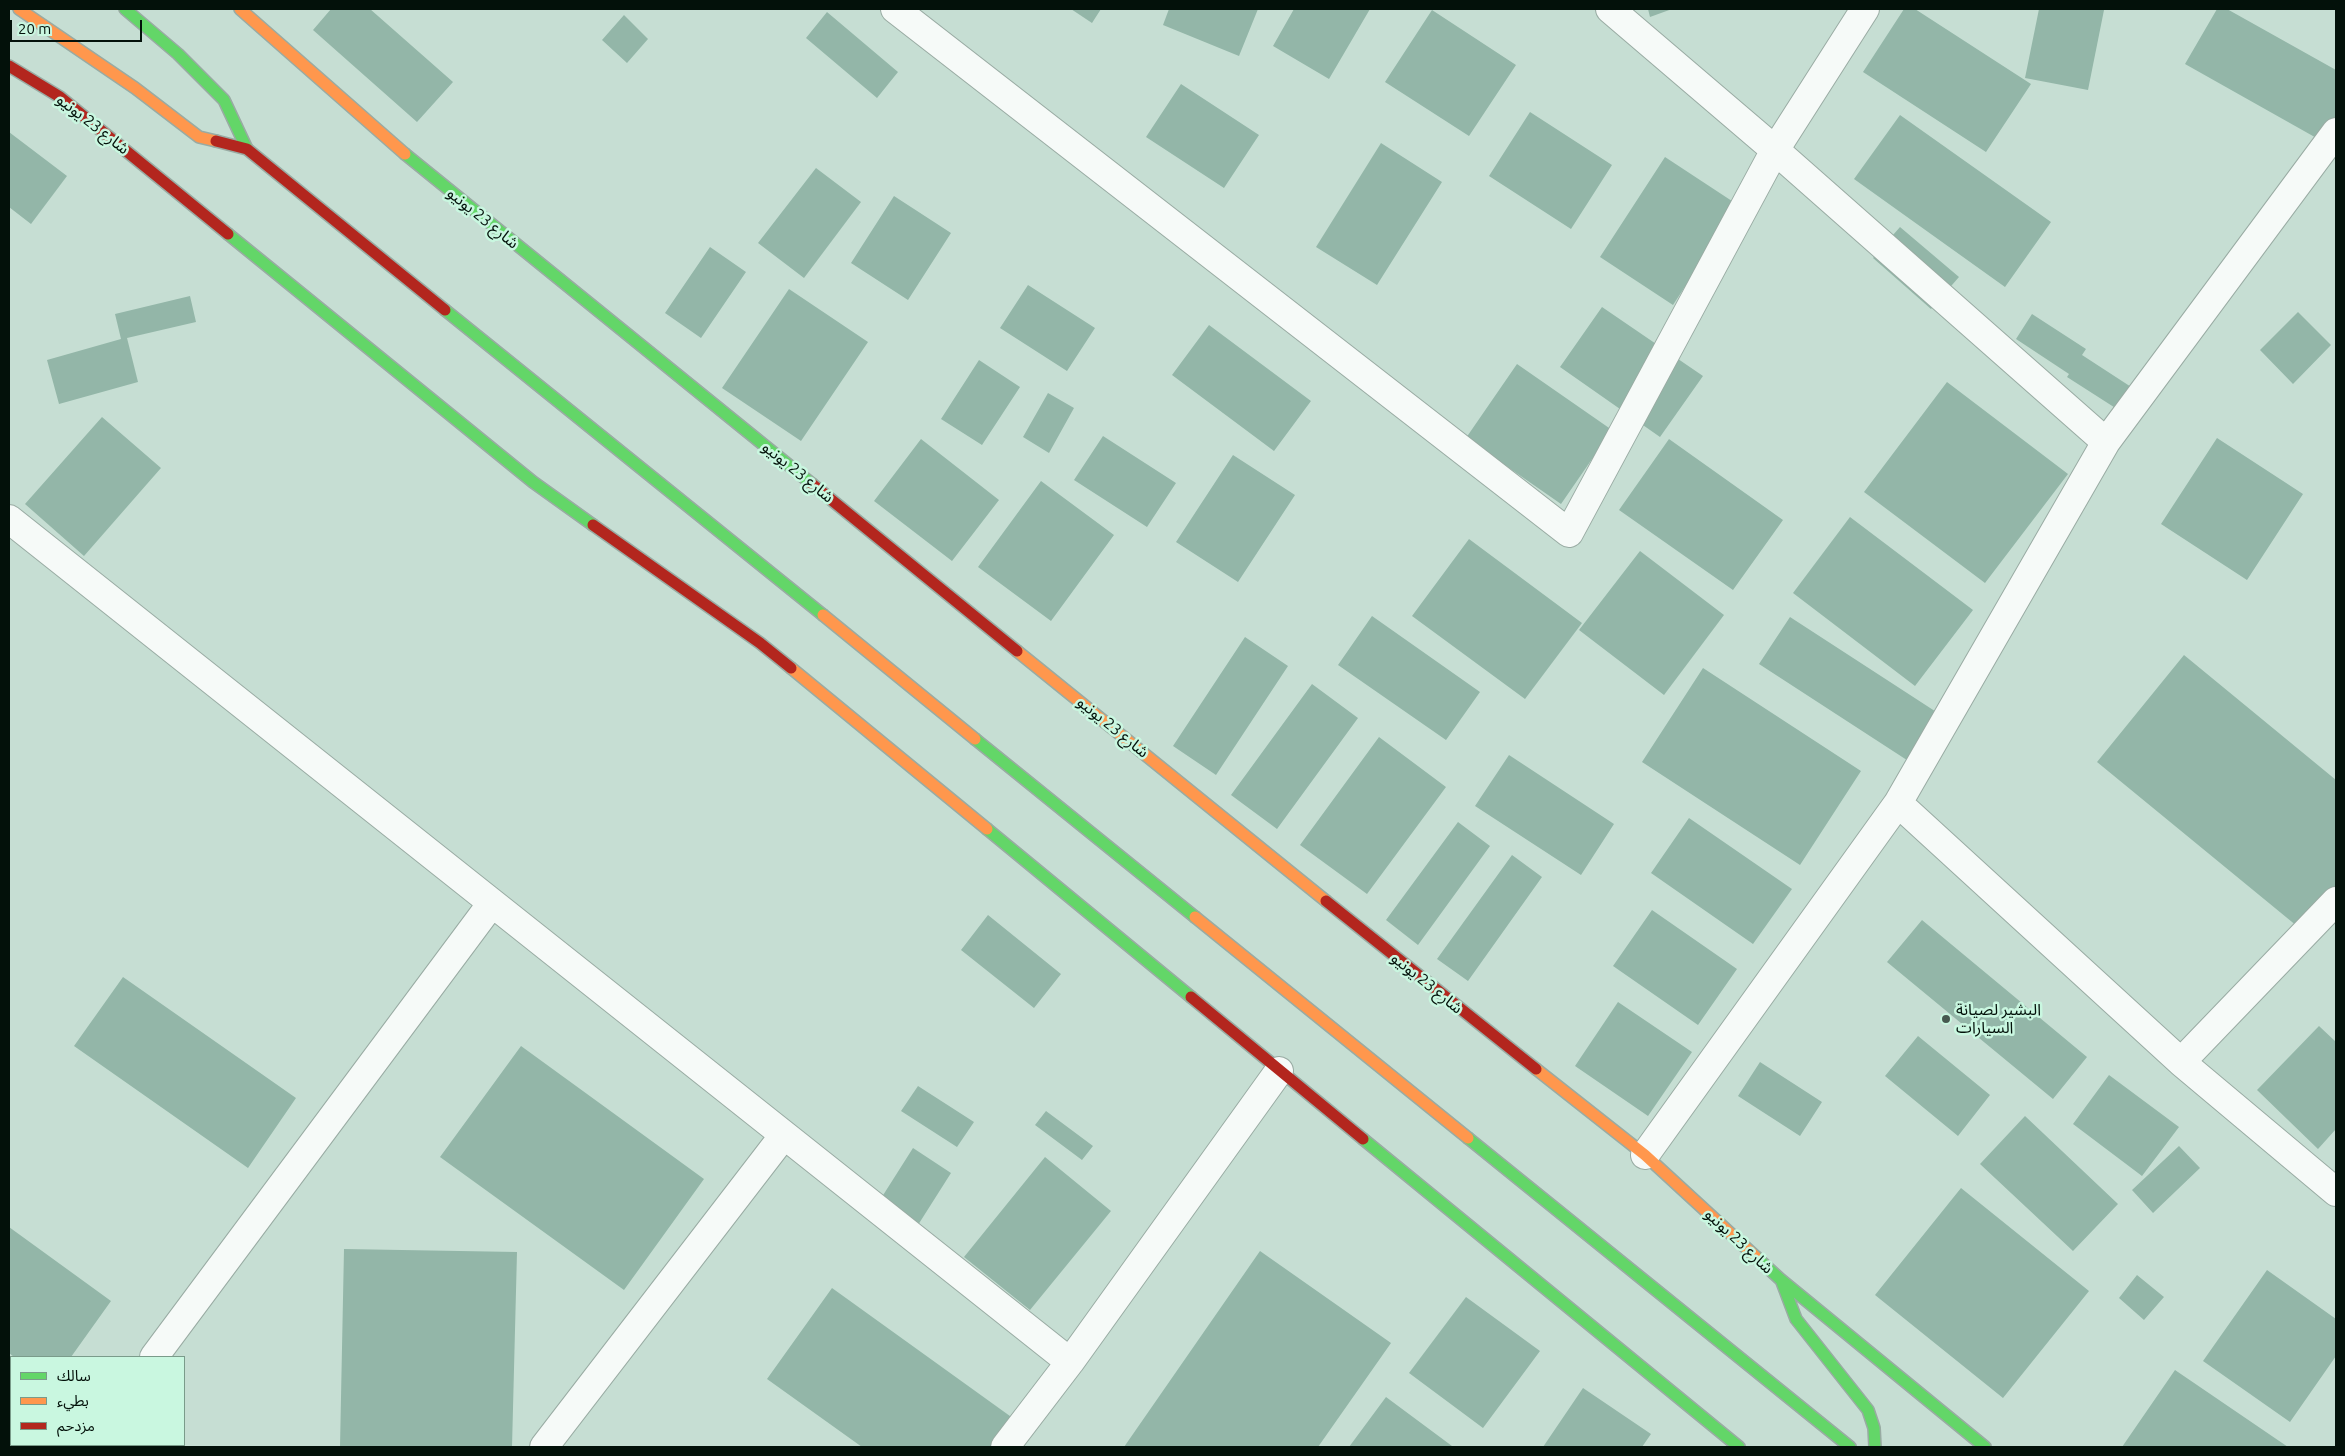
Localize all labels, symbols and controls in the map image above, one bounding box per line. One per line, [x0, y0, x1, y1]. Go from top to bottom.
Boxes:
scale bar [12, 10, 145, 42]
text: 20 m [18, 20, 51, 37]
street label: شارع 23 يونيو [53, 90, 133, 158]
street label: شارع 23 يونيو [443, 183, 523, 253]
street label: شارع 23 يونيو [758, 437, 838, 507]
street label: شارع 23 يونيو [1073, 692, 1153, 762]
street label: شارع 23 يونيو [1387, 948, 1467, 1018]
place label: البشير لصيانة السيارات [1956, 1000, 2041, 1038]
marker: البشير لصيانة السيارات [1940, 1013, 1952, 1025]
street label: شارع 23 يونيو [1701, 1204, 1777, 1278]
legend [10, 1356, 185, 1446]
text: سالك [57, 1367, 91, 1384]
text: بطيء [57, 1392, 89, 1409]
text: مزدحم [57, 1417, 95, 1434]

